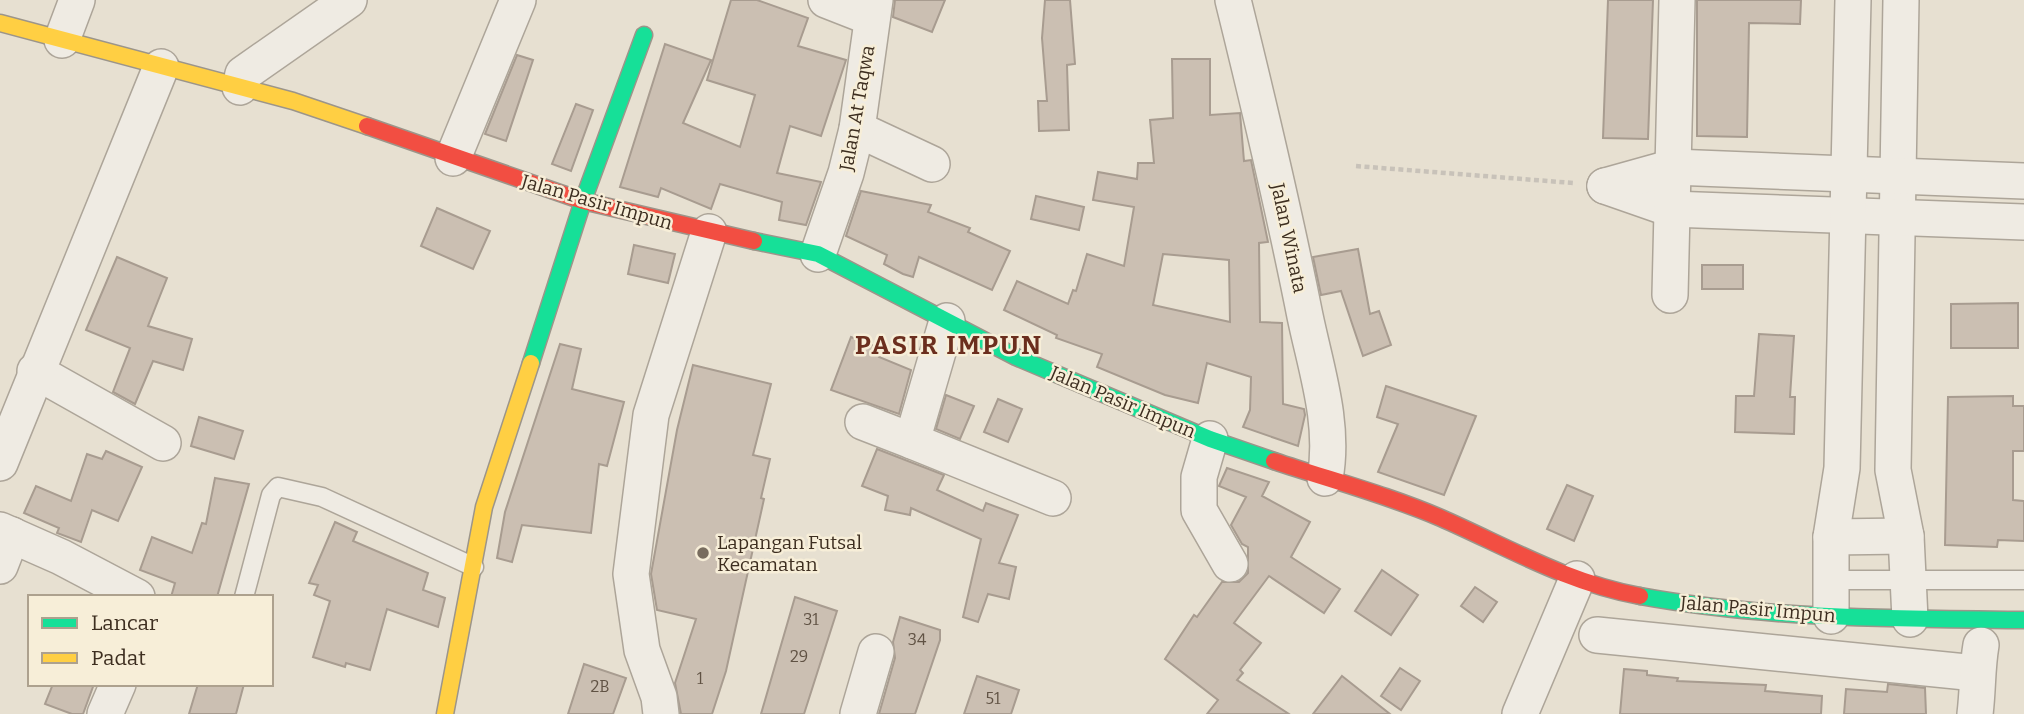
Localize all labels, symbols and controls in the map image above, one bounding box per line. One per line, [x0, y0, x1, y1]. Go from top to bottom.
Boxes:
street label: Jalan At Taqwa [834, 43, 879, 174]
street label: Jalan Pasir Impun [518, 169, 675, 235]
street label: Jalan Winata [1266, 180, 1312, 295]
district label: PASIR IMPUN [855, 330, 1043, 361]
street label: Jalan Pasir Impun [1046, 361, 1199, 443]
place label: Lapangan Futsal Kecamatan [717, 531, 862, 576]
marker: Lapangan Futsal Kecamatan [695, 545, 711, 561]
street label: Jalan Pasir Impun [1678, 591, 1837, 627]
legend [28, 595, 273, 686]
text: Lancar [91, 610, 158, 636]
house number: 31 [803, 610, 819, 629]
house number: 34 [908, 630, 927, 649]
text: Padat [91, 645, 146, 671]
house number: 29 [790, 647, 808, 666]
house number: 1 [697, 669, 704, 688]
house number: 2B [590, 677, 610, 696]
house number: 51 [986, 689, 1001, 708]

